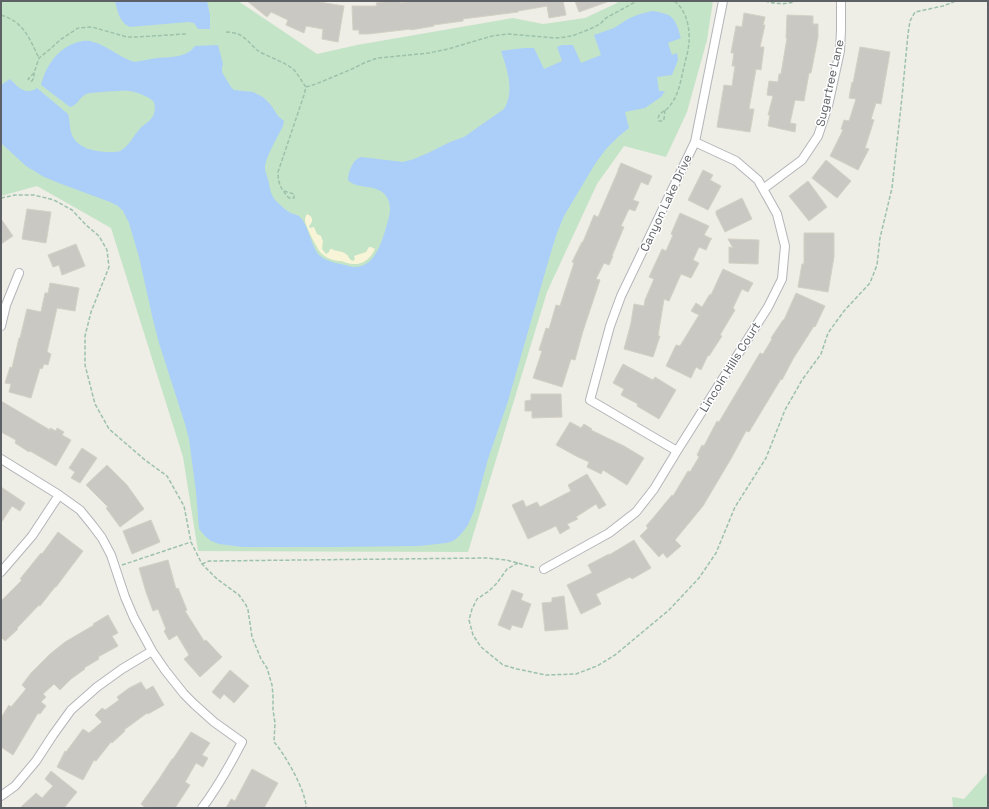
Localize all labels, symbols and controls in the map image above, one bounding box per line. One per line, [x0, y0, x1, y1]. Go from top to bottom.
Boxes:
street label: Sugartree Lane [812, 38, 848, 128]
street label: Canyon Lake Drive [636, 152, 696, 254]
street label: Lincoln Hills Court [696, 319, 764, 415]

